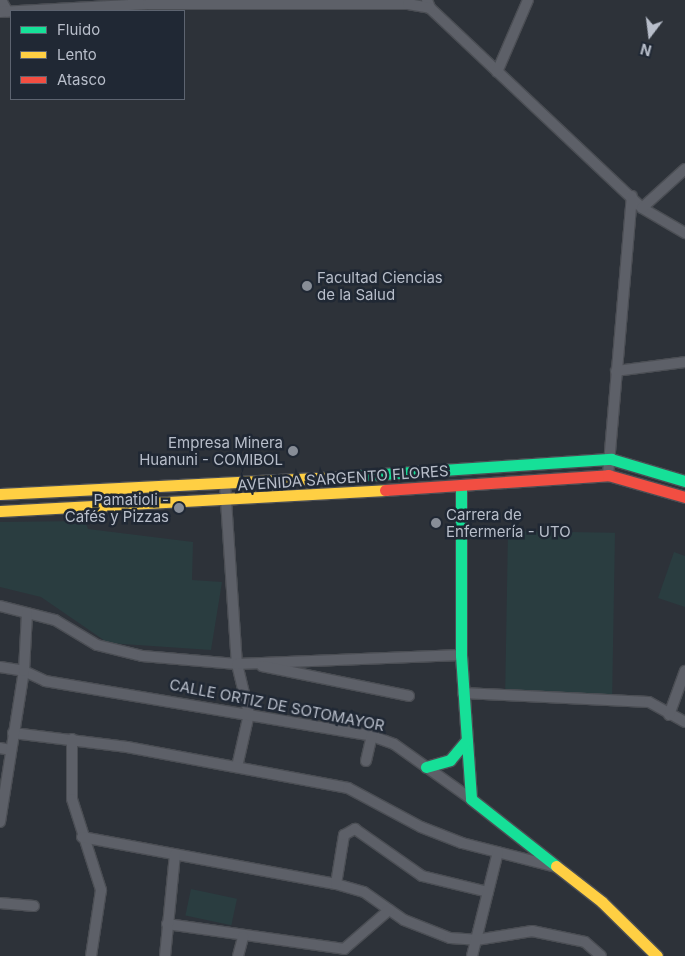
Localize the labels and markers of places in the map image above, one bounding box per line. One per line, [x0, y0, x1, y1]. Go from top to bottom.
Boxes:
place label: Facultad Ciencias de la Salud [317, 268, 443, 303]
marker: Facultad Ciencias de la Salud [301, 280, 313, 292]
place label: Empresa Minera Huanuni - COMIBOL [139, 433, 283, 468]
marker: Empresa Minera Huanuni - COMIBOL [287, 445, 299, 457]
place label: Pamatioli - Cafés y Pizzas [65, 490, 169, 525]
marker: Pamatioli - Cafés y Pizzas [173, 502, 185, 514]
place label: Carrera de Enfermería - UTO [446, 505, 571, 540]
marker: Carrera de Enfermería - UTO [430, 517, 442, 529]

